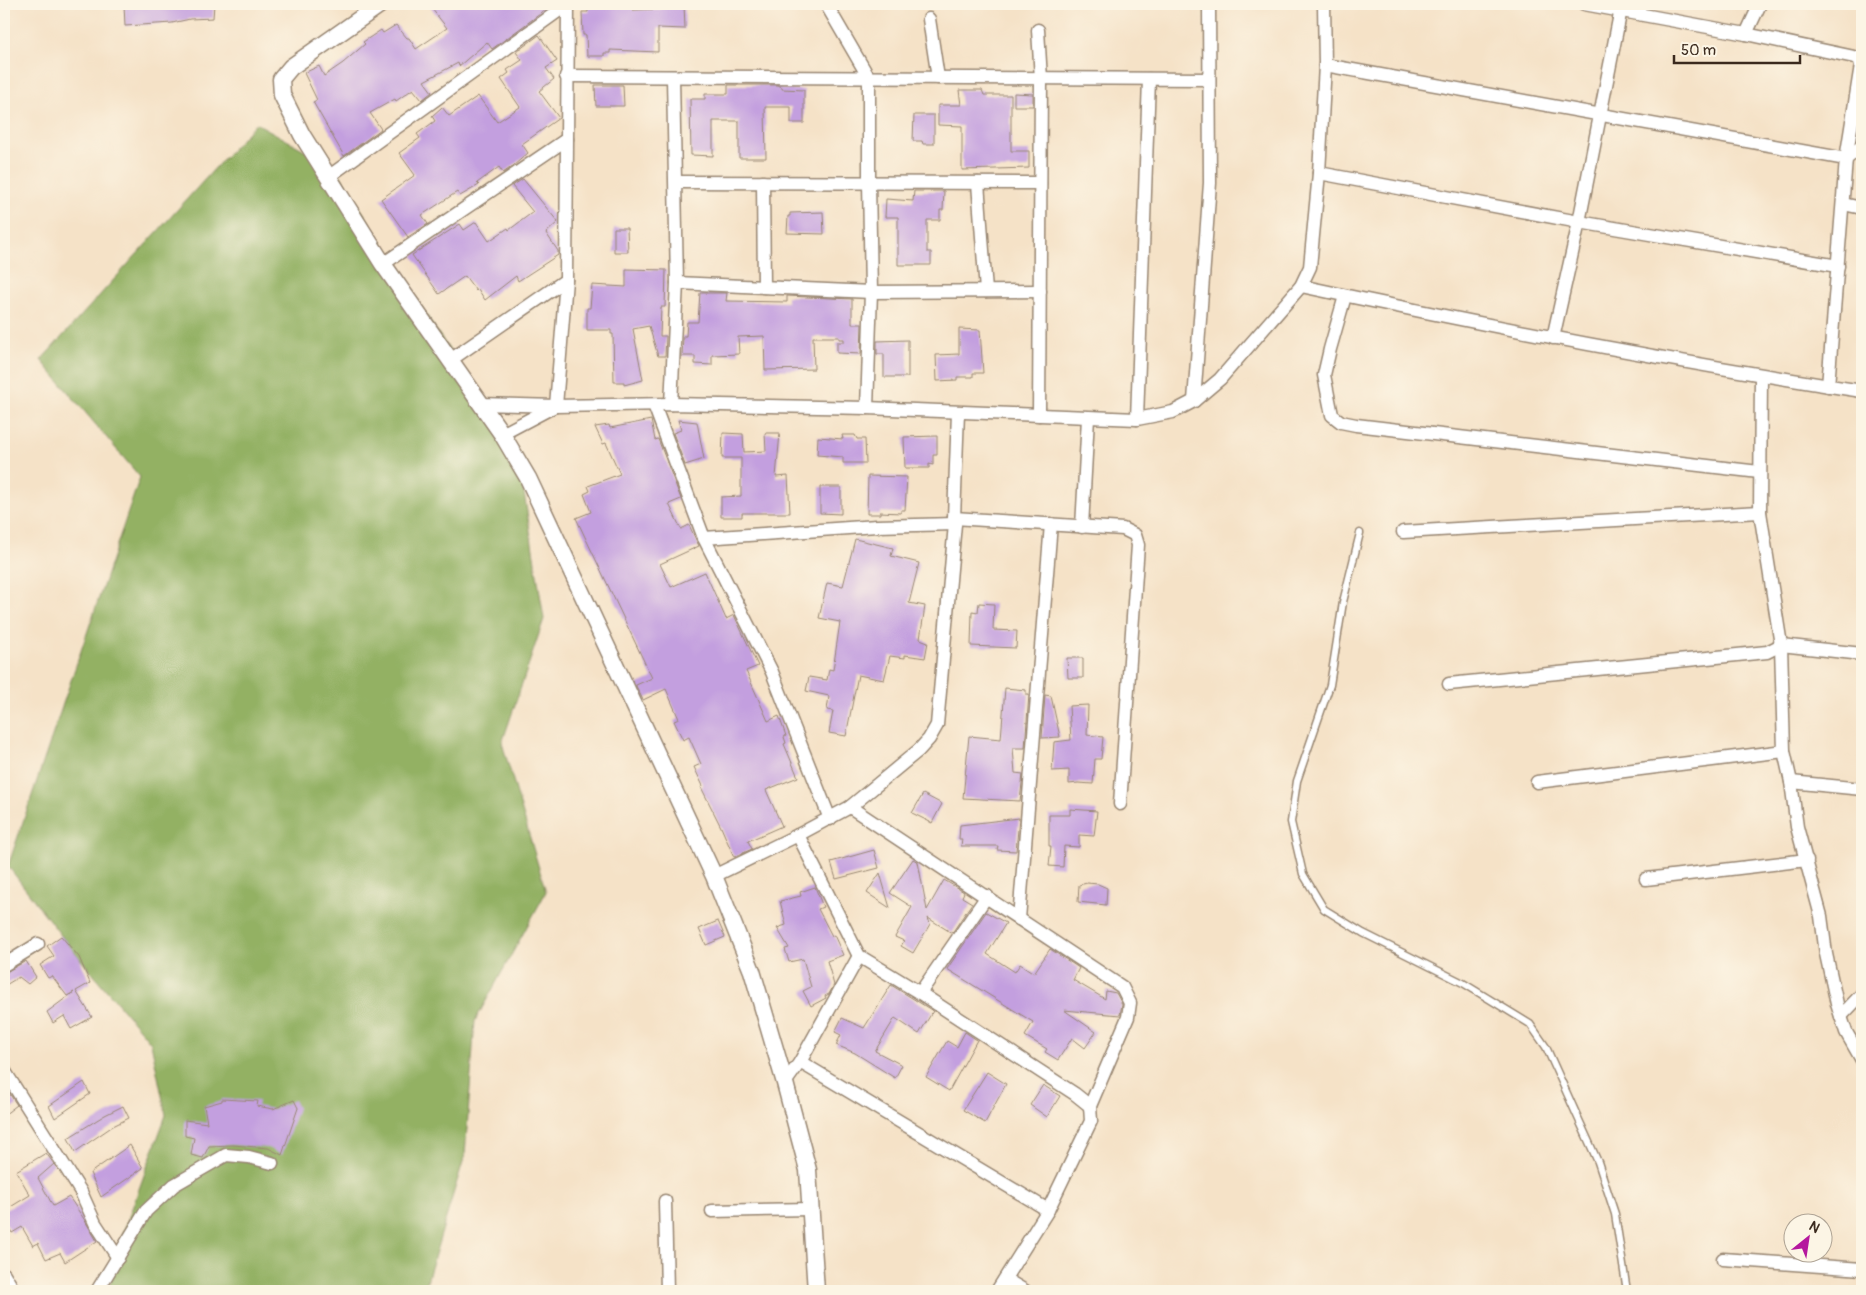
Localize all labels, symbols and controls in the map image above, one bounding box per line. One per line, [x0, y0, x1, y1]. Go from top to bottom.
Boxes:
scale bar [1674, 32, 1800, 64]
text: 50 m [1681, 41, 1716, 60]
north arrow [1784, 1212, 1834, 1262]
text: N [1806, 1217, 1823, 1237]

